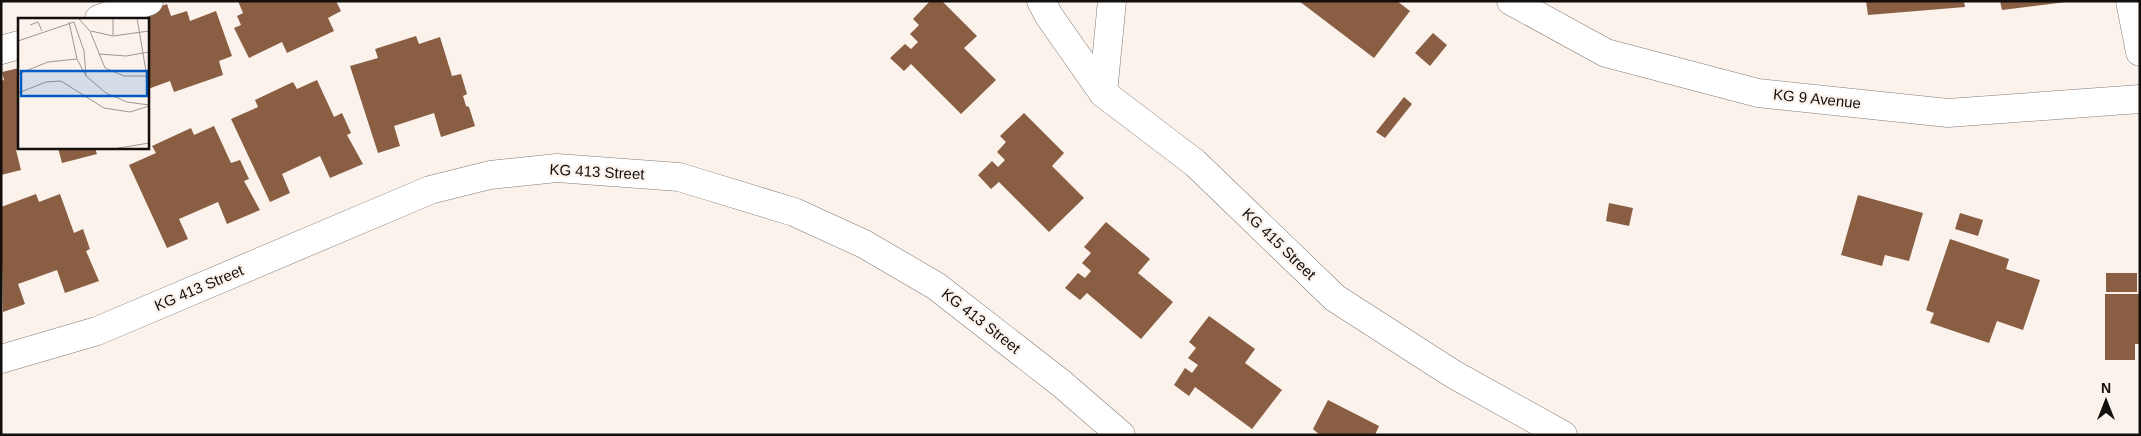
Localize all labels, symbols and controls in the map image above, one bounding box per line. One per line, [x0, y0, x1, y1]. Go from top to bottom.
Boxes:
inset map [18, 18, 149, 149]
street label: KG 9 Avenue [1772, 85, 1862, 112]
street label: KG 413 Street [549, 161, 646, 183]
street label: KG 415 Street [1239, 205, 1320, 283]
street label: KG 413 Street [152, 261, 247, 314]
street label: KG 413 Street [939, 285, 1025, 357]
north arrow [2081, 376, 2131, 426]
text: N [2101, 380, 2111, 396]

